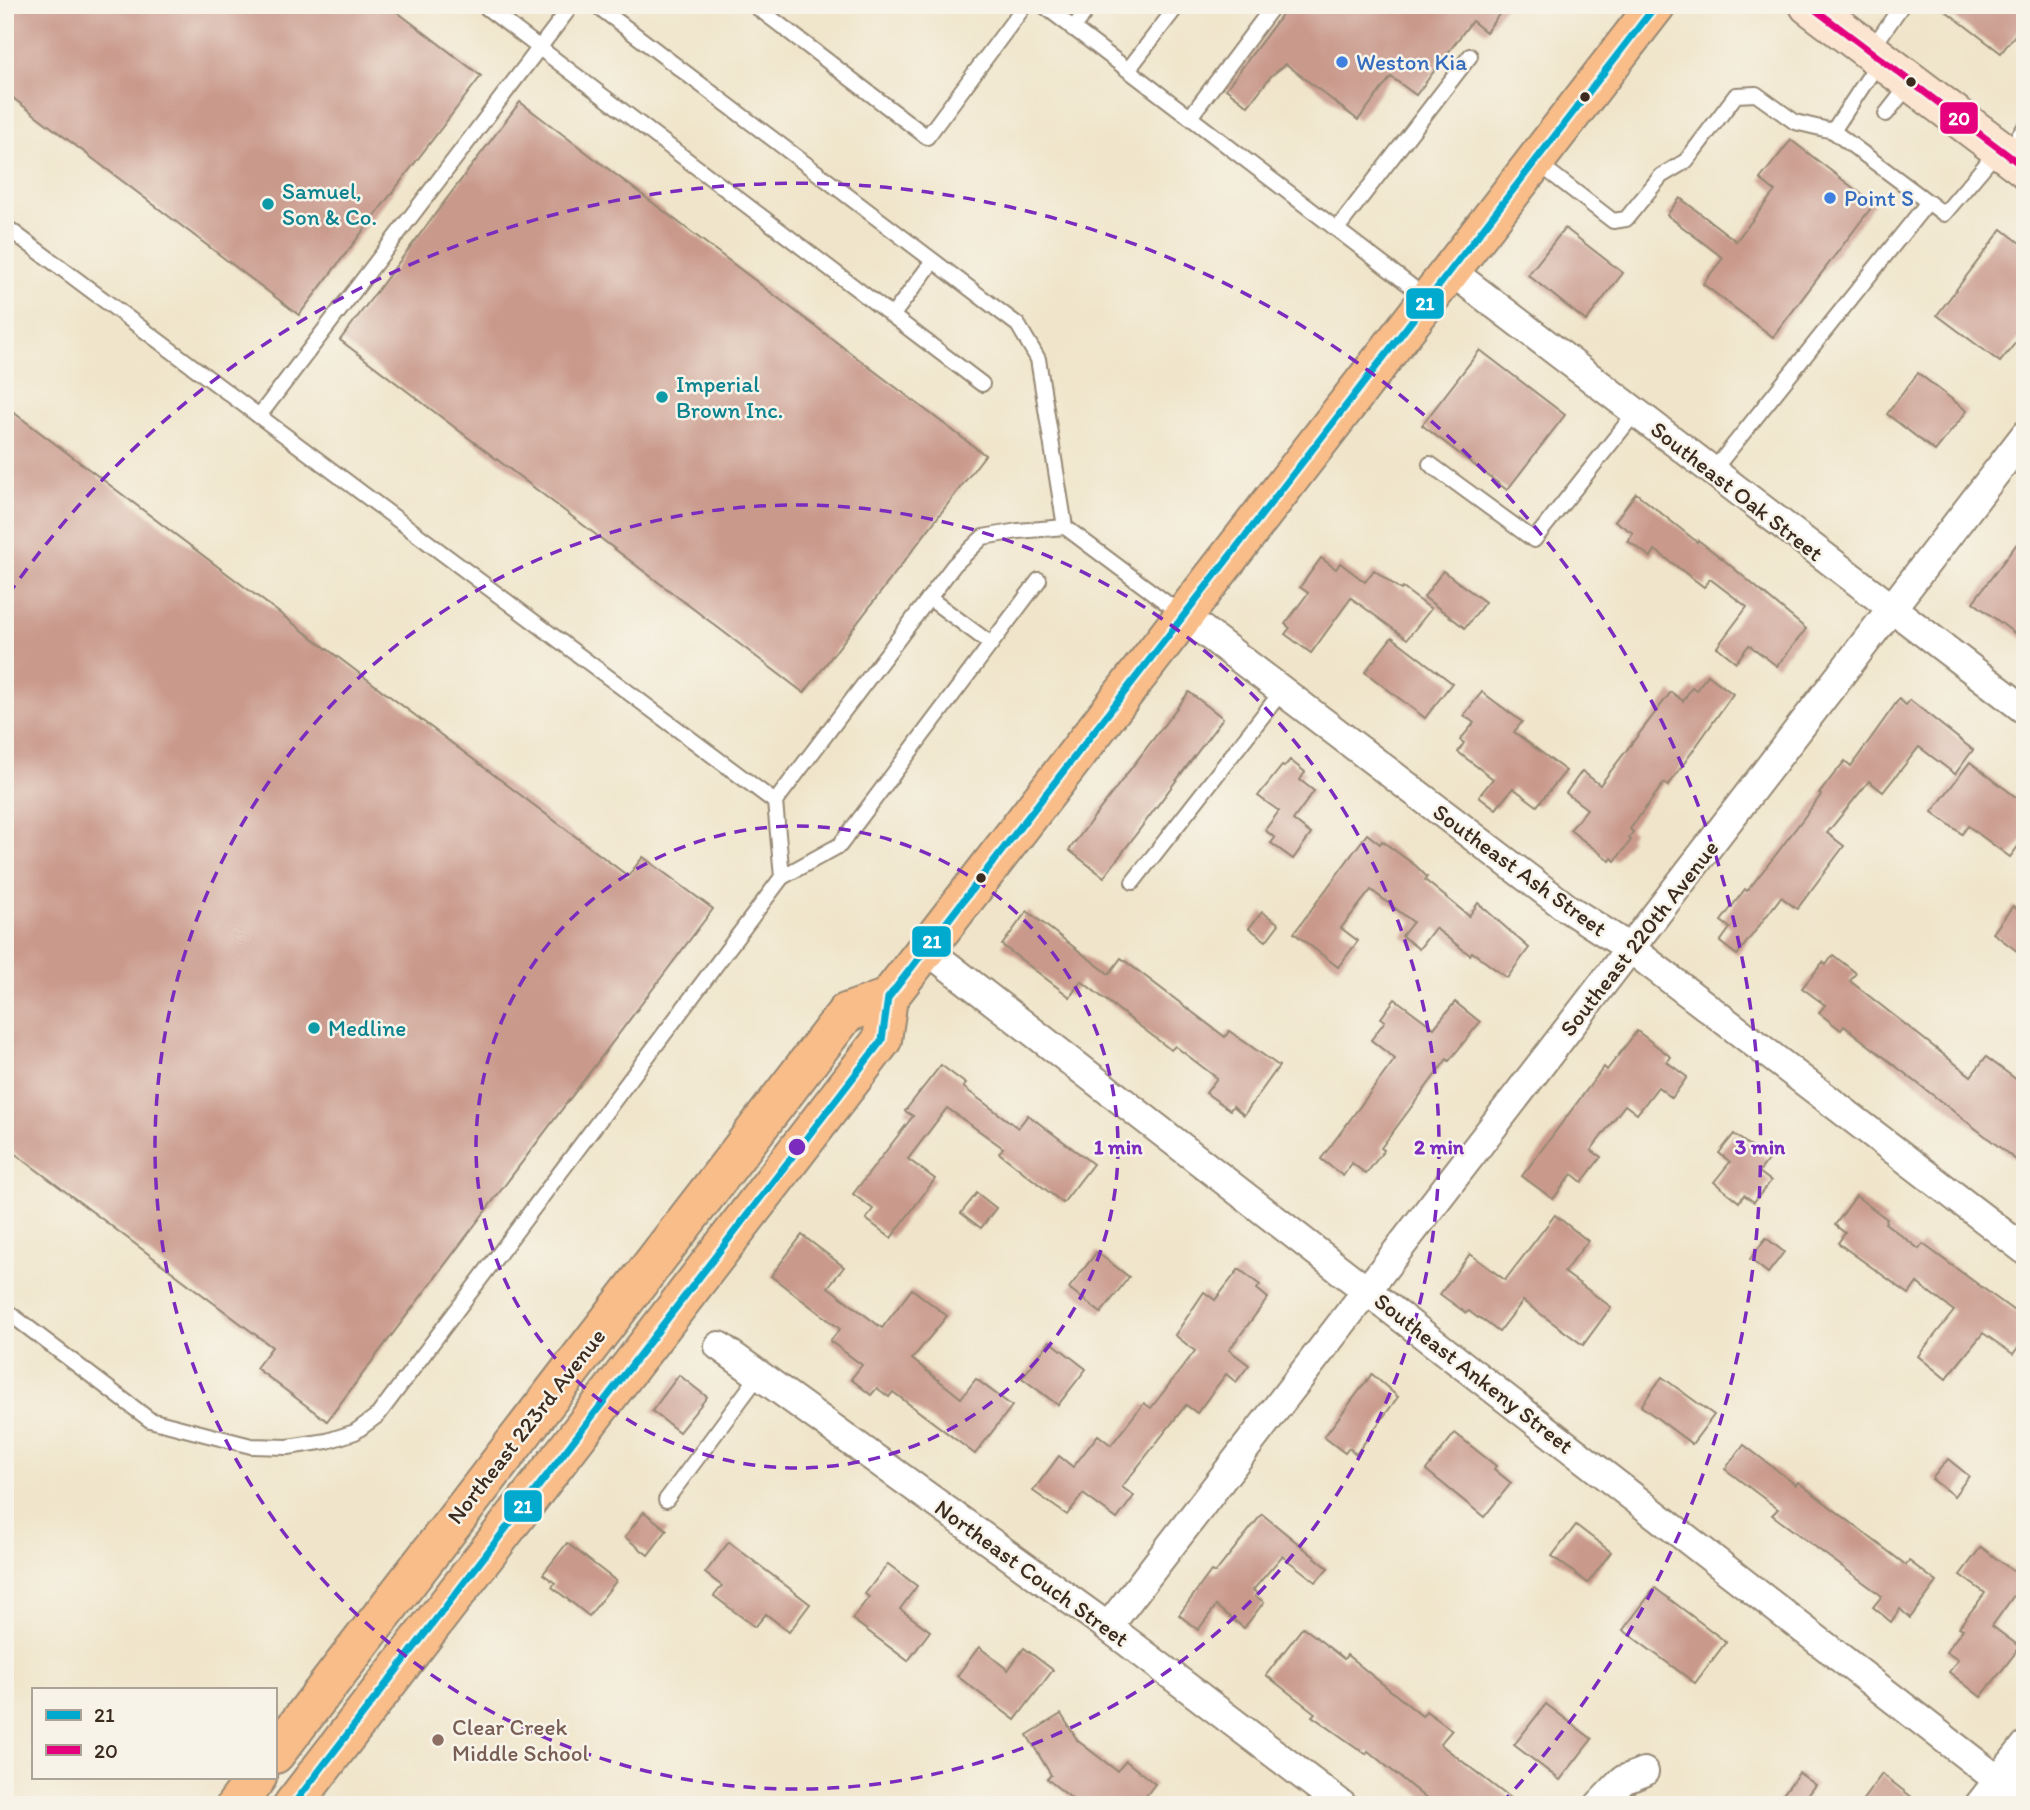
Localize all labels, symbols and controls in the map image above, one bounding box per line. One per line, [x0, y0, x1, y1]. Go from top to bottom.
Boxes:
place label: Weston Kia [1356, 48, 1467, 76]
marker: Weston Kia [1334, 54, 1350, 70]
unlabelled marker [1904, 75, 1918, 89]
unlabelled marker [1578, 90, 1592, 104]
line badge: 20 [1939, 101, 1979, 135]
text: 20 [1948, 107, 1970, 130]
place label: Samuel, Son & Co. [282, 177, 377, 231]
place label: Point S [1844, 184, 1914, 212]
marker: Point S [1822, 190, 1838, 206]
marker: Samuel, Son & Co. [260, 196, 276, 212]
line badge: 21 [1405, 287, 1445, 320]
text: 21 [1416, 292, 1435, 315]
place label: Imperial Brown Inc. [676, 370, 783, 424]
marker: Imperial Brown Inc. [654, 389, 670, 405]
street label: Southeast Oak Street [1645, 415, 1829, 567]
street label: Southeast Ash Street [1428, 798, 1613, 943]
street label: Southeast 220th Avenue [1554, 834, 1724, 1042]
unlabelled marker [974, 871, 988, 885]
line badge: 21 [911, 925, 952, 958]
text: 21 [923, 930, 942, 953]
place label: Medline [328, 1014, 406, 1042]
marker: Medline [306, 1020, 322, 1036]
text: 1 min [1094, 1134, 1143, 1159]
text: 2 min [1414, 1134, 1465, 1159]
text: 3 min [1735, 1134, 1786, 1159]
centre of rings [785, 1135, 809, 1159]
street label: Southeast Ankeny Street [1369, 1287, 1579, 1460]
street label: Northeast 223rd Avenue [441, 1322, 611, 1530]
line badge: 21 [503, 1489, 543, 1523]
street label: Northeast Couch Street [930, 1493, 1134, 1653]
text: 21 [514, 1495, 533, 1518]
legend [32, 1688, 276, 1778]
text: 21 [94, 1702, 115, 1727]
place label: Clear Creek Middle School [452, 1713, 590, 1767]
marker: Clear Creek Middle School [430, 1732, 446, 1748]
text: 20 [94, 1738, 118, 1763]

